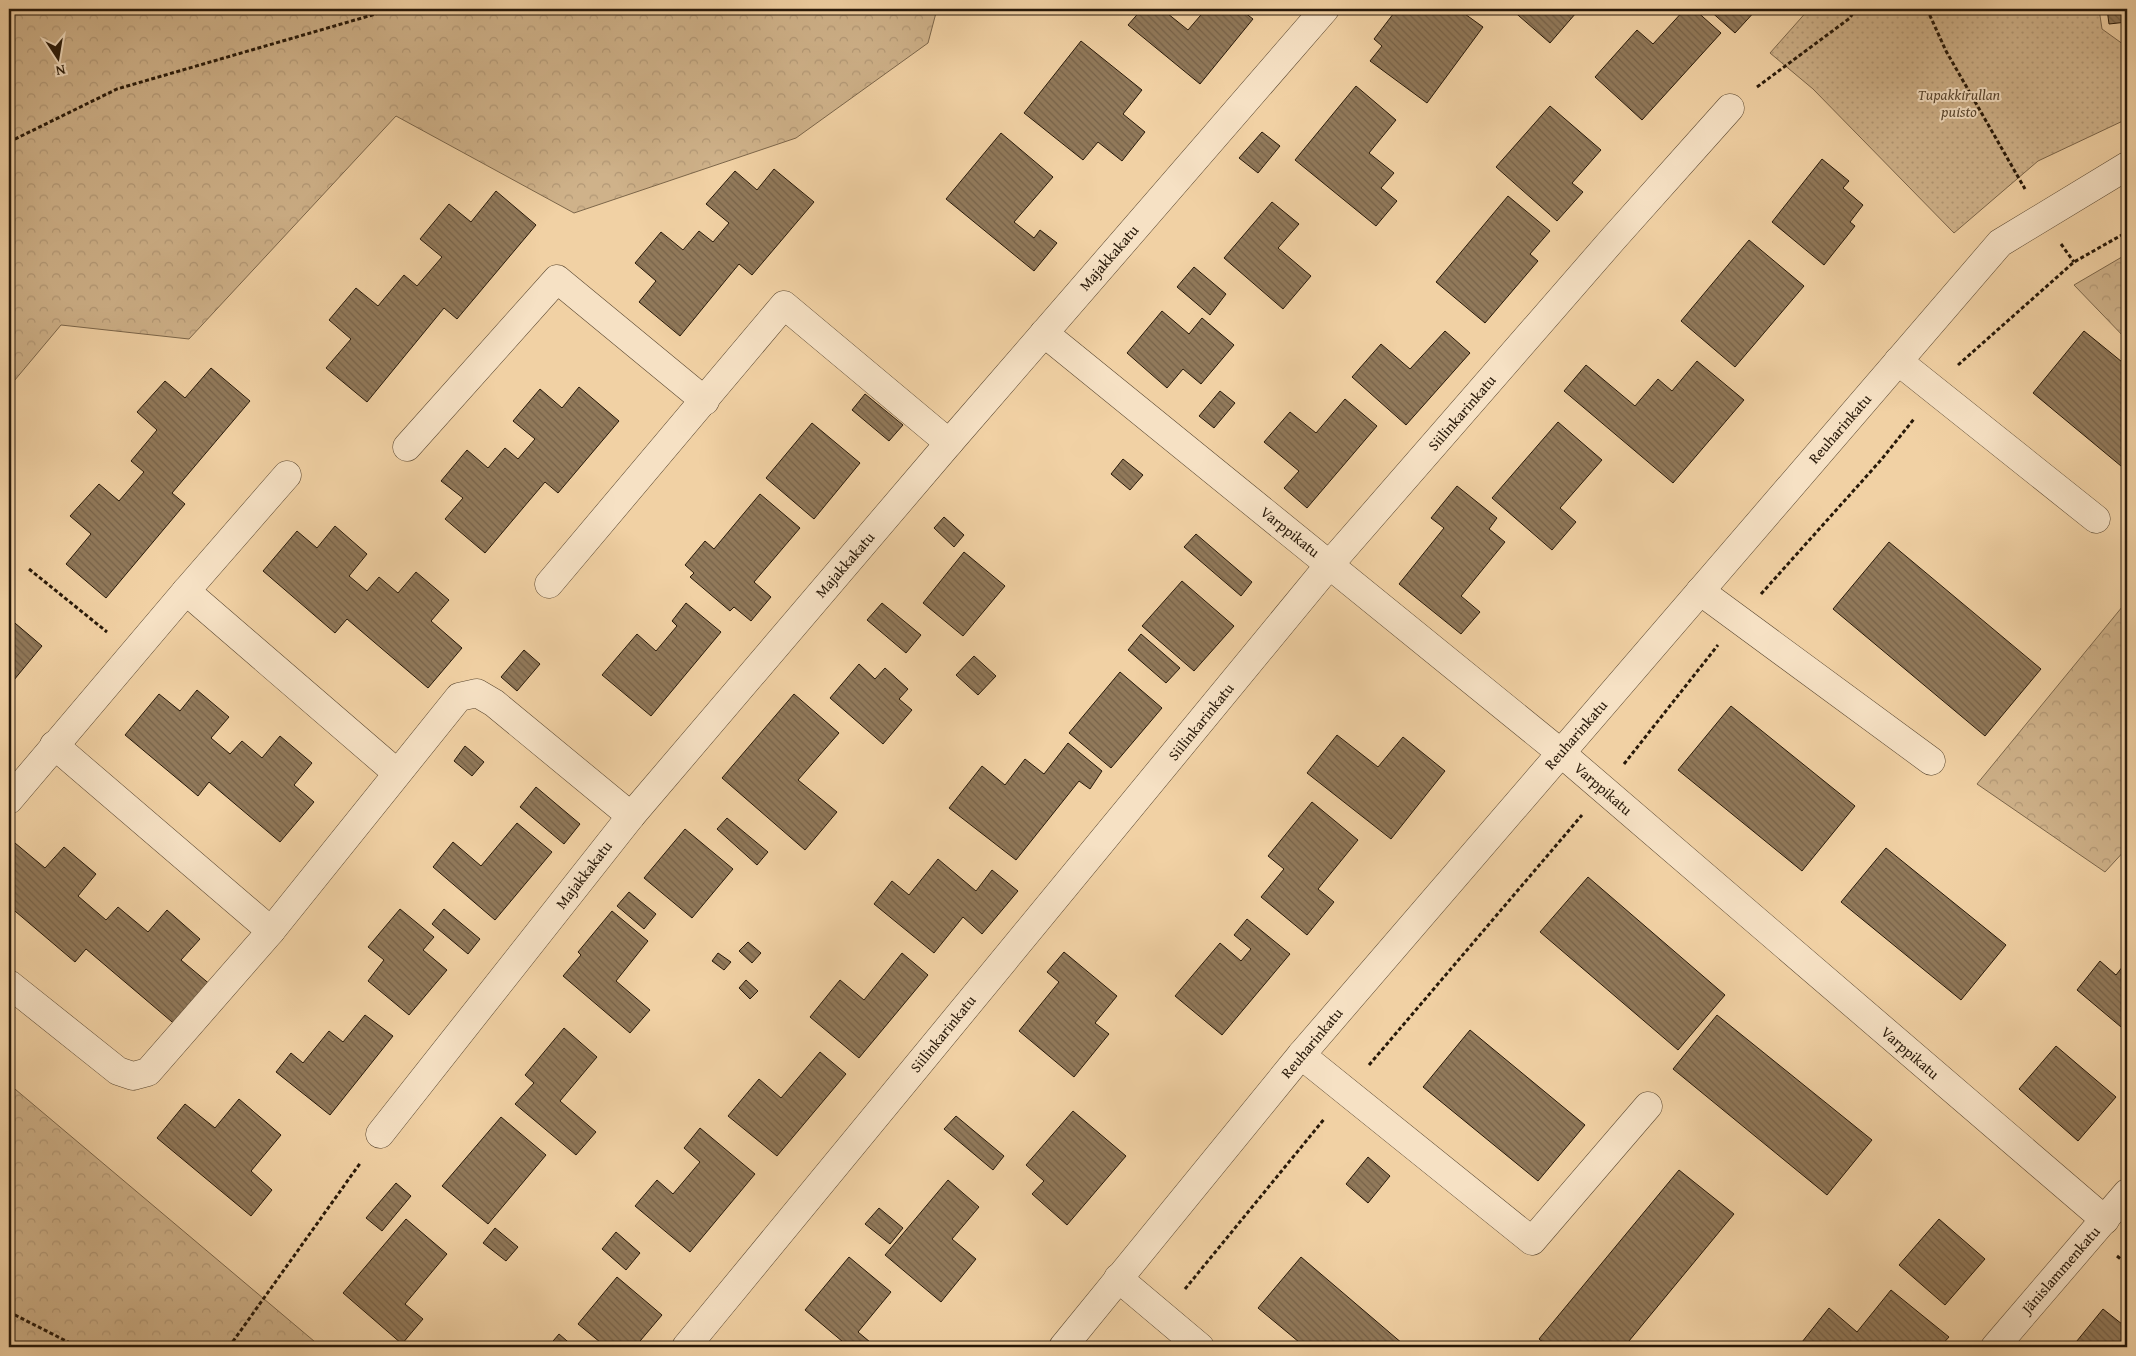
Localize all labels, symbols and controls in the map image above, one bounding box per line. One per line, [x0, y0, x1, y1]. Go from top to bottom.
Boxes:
north arrow [32, 32, 82, 82]
text: N [53, 60, 67, 82]
park label: Tupakkirullan puisto [1918, 84, 2001, 122]
street label: Majakkakatu [1074, 220, 1144, 295]
street label: Siilinkarinkatu [1423, 370, 1501, 455]
street label: Reuharinkatu [1803, 389, 1876, 468]
street label: Varppikatu [1256, 501, 1325, 563]
street label: Majakkakatu [810, 527, 880, 602]
street label: Siilinkarinkatu [1163, 678, 1239, 765]
street label: Reuharinkatu [1539, 695, 1612, 774]
street label: Varppikatu [1570, 757, 1638, 820]
street label: Majakkakatu [550, 836, 617, 913]
street label: Siilinkarinkatu [905, 990, 981, 1077]
street label: Reuharinkatu [1276, 1002, 1348, 1082]
street label: Varppikatu [1877, 1021, 1945, 1084]
street label: Jänislammenkatu [2015, 1221, 2105, 1320]

